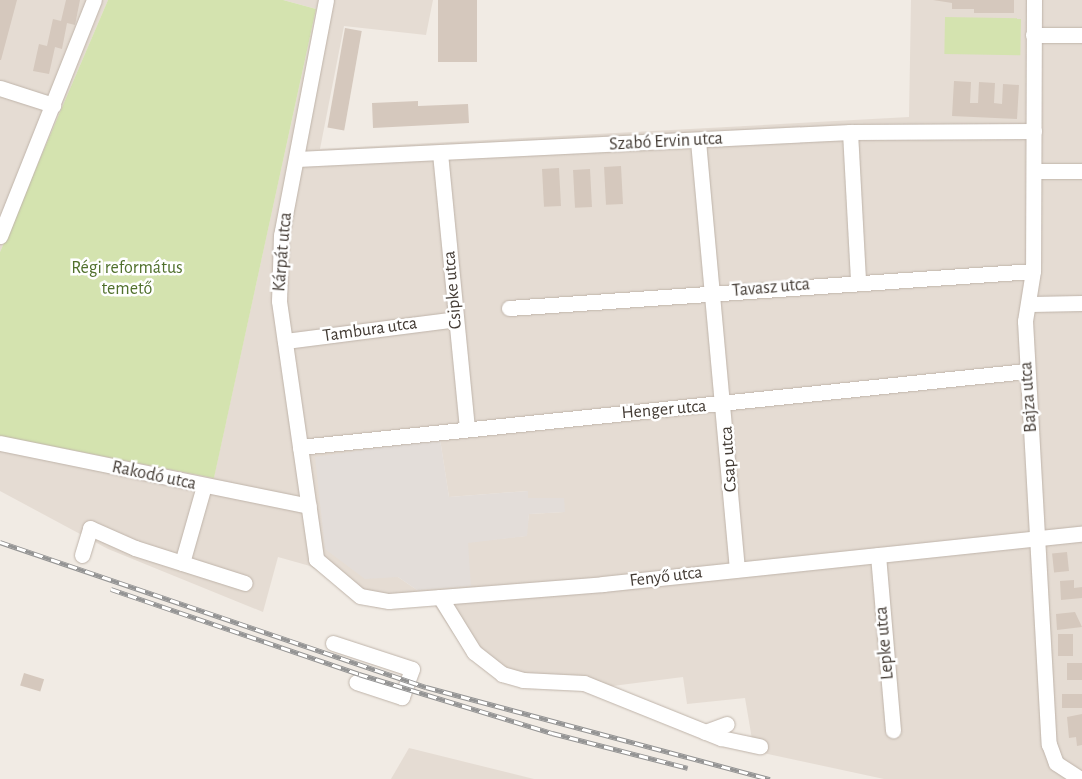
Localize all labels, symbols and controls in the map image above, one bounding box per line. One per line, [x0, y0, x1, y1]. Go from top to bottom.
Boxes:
street label: Szabó Ervin utca [609, 128, 723, 156]
street label: Kárpát utca [269, 211, 297, 293]
street label: Csipke utca [439, 250, 467, 330]
park label: Régi református temető [71, 258, 183, 300]
street label: Tavasz utca [731, 274, 811, 302]
street label: Tambura utca [321, 313, 419, 347]
street label: Bajza utca [1016, 361, 1042, 433]
street label: Henger utca [621, 396, 707, 424]
street label: Csap utca [716, 425, 742, 493]
street label: Rakodó utca [110, 457, 198, 495]
street label: Fenyő utca [628, 562, 704, 592]
street label: Lepke utca [871, 605, 899, 681]

